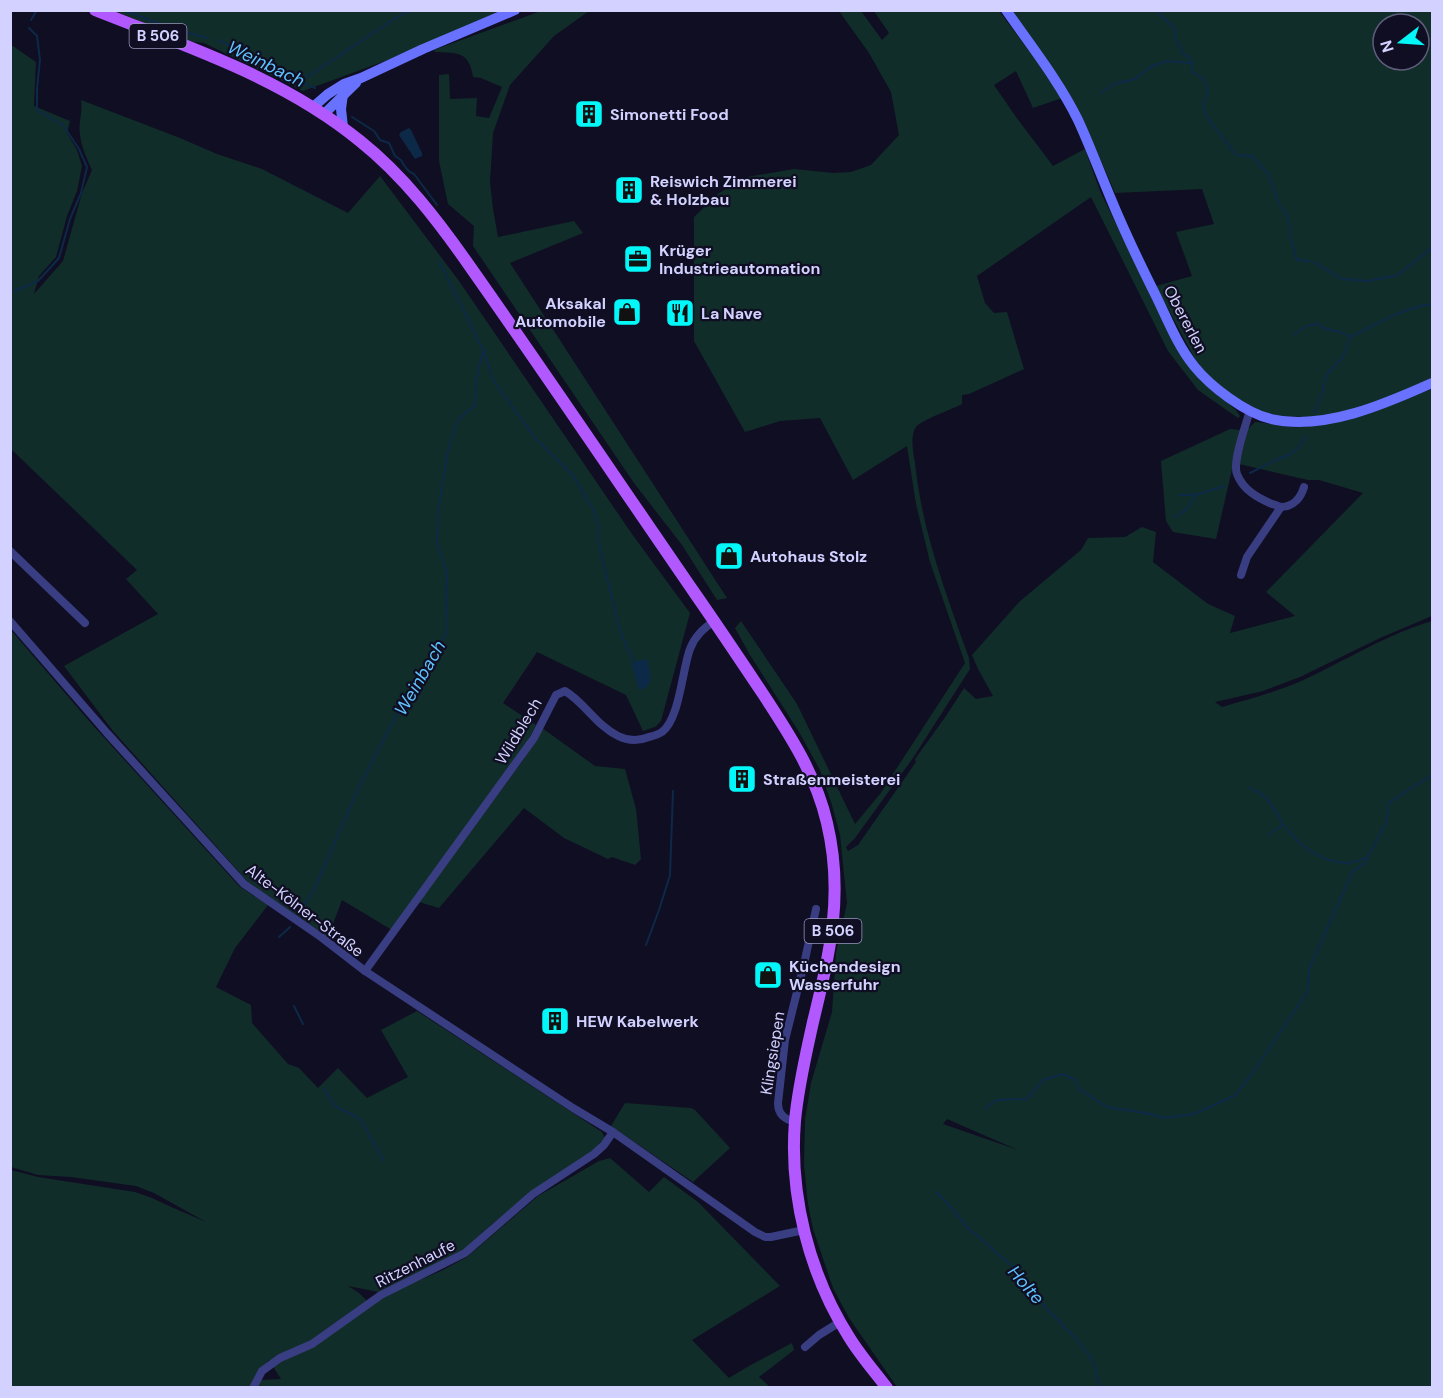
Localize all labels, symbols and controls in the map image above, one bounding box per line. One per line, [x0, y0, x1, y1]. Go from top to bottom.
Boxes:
north arrow [1371, 12, 1431, 72]
road number: B 506 [130, 24, 186, 48]
water label: Weinbach [223, 35, 309, 93]
text: N [1375, 38, 1399, 55]
building icon: Simonetti Food [573, 98, 605, 130]
place label: Simonetti Food [610, 104, 729, 125]
place label: Reiswich Zimmerei & Holzbau [650, 171, 797, 210]
building icon: Reiswich Zimmerei & Holzbau [613, 174, 645, 206]
place label: Krüger Industrieautomation [659, 240, 820, 279]
office icon: Krüger Industrieautomation [622, 243, 654, 275]
street label: Obererlen [1159, 282, 1212, 357]
place label: Aksakal Automobile [515, 293, 606, 332]
shop icon: Aksakal Automobile [611, 296, 643, 328]
restaurant icon: La Nave [664, 297, 696, 329]
place label: La Nave [701, 303, 762, 324]
shop icon: Autohaus Stolz [713, 540, 745, 572]
place label: Autohaus Stolz [750, 546, 867, 567]
water label: Weinbach [389, 636, 451, 720]
street label: Wildblech [490, 694, 546, 768]
building icon: Straßenmeisterei [726, 763, 758, 795]
place label: Straßenmeisterei [763, 769, 900, 790]
street label: Alte-Kölner-Straße [242, 859, 368, 962]
road number: B 506 [804, 919, 862, 943]
place label: Küchendesign Wasserfuhr [789, 956, 901, 995]
shop icon: Küchendesign Wasserfuhr [752, 959, 784, 991]
building icon: HEW Kabelwerk [539, 1005, 571, 1037]
street label: Klingsiepen [756, 1010, 789, 1096]
place label: HEW Kabelwerk [576, 1011, 699, 1032]
street label: Ritzenhaufe [372, 1234, 459, 1292]
water label: Holte [1003, 1261, 1049, 1309]

